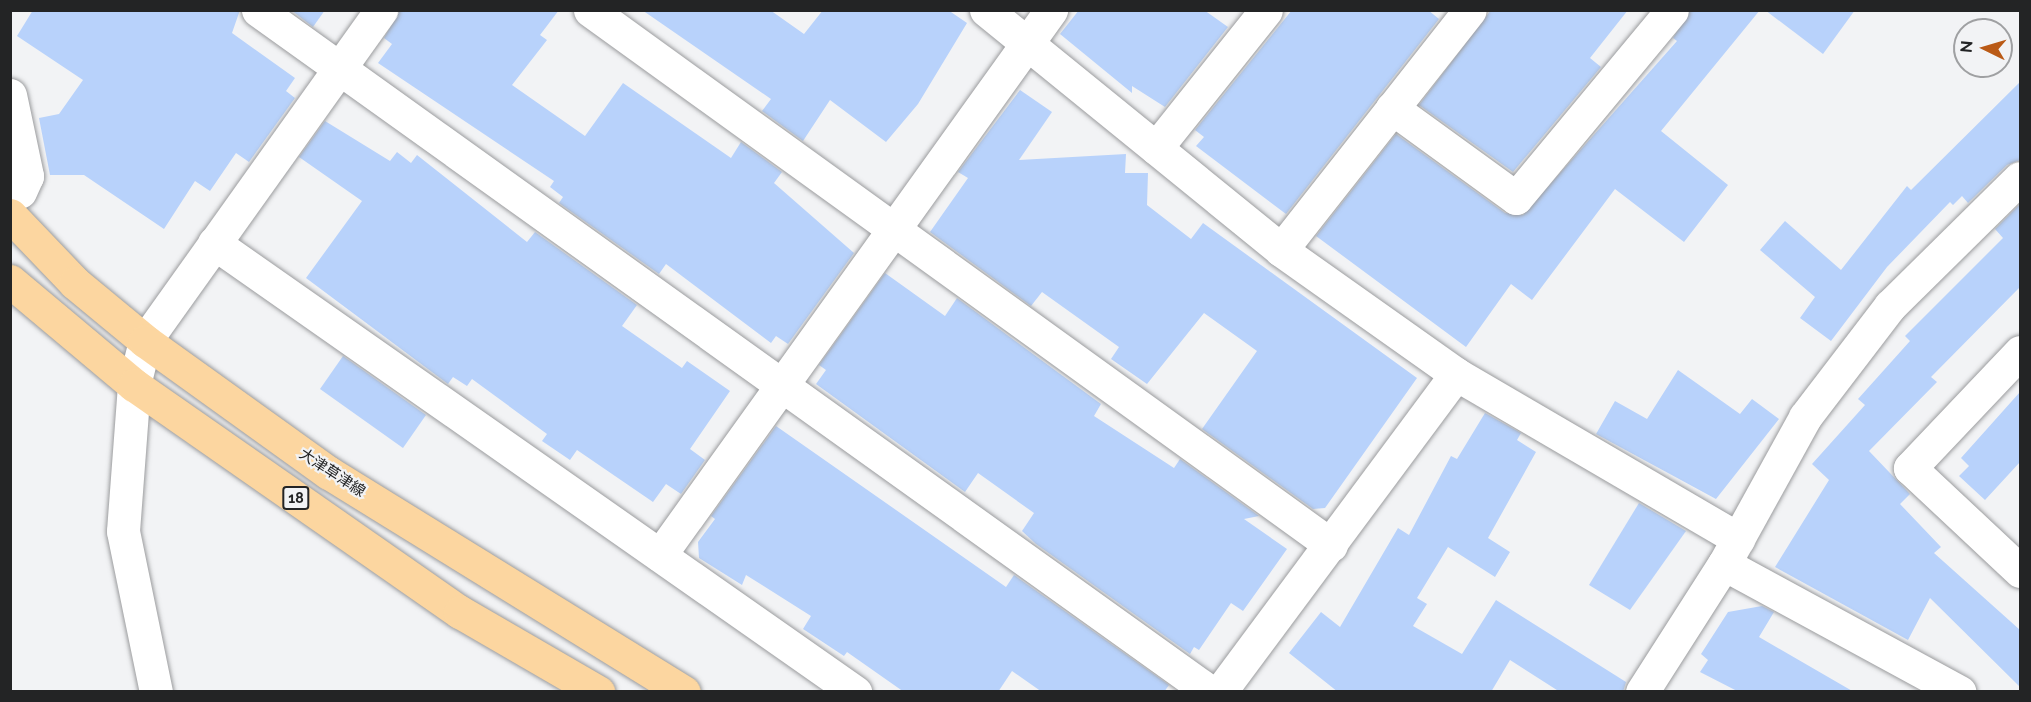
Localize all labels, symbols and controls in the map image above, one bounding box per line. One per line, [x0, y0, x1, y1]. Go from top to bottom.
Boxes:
north arrow [1953, 18, 2013, 78]
text: N [1957, 40, 1977, 53]
street label: 大津草津線 [296, 445, 368, 501]
road number: 18 [281, 487, 311, 509]

